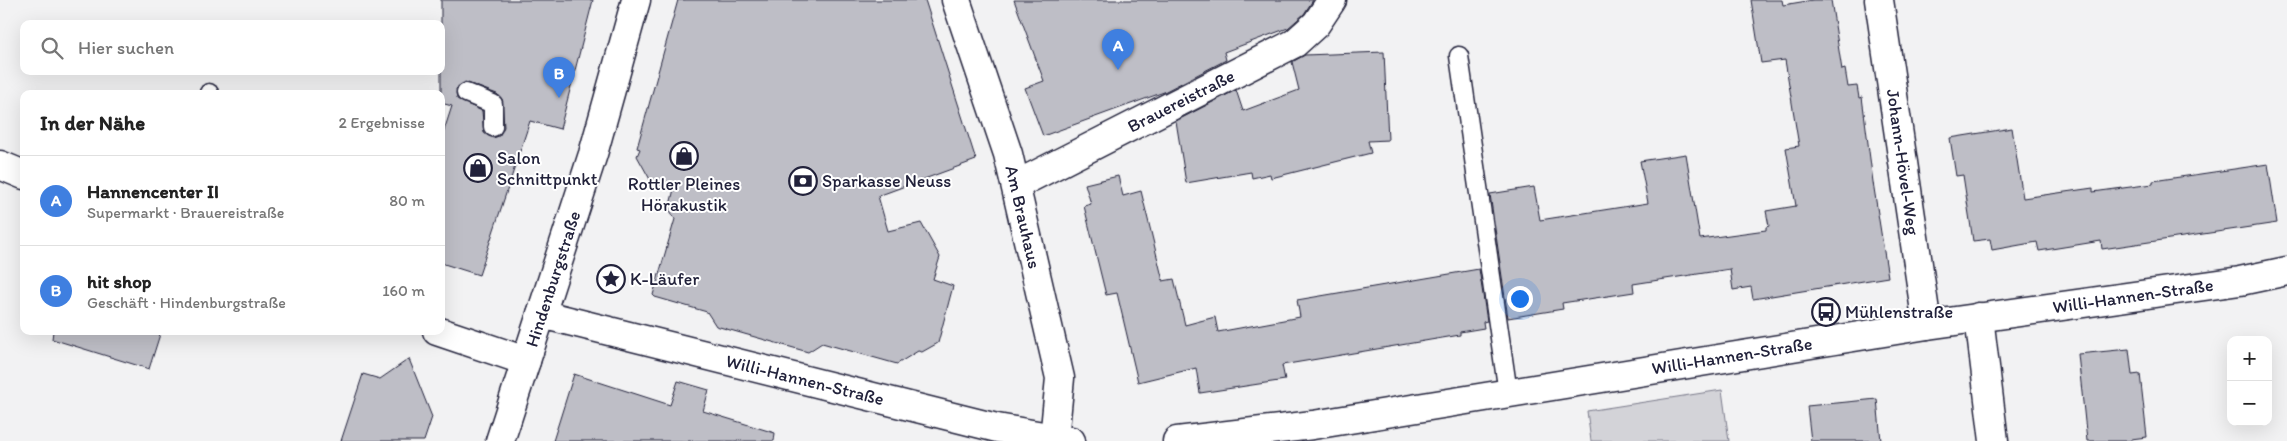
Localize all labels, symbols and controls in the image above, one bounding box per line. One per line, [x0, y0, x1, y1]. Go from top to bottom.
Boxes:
search box [20, 20, 445, 75]
pin: A [1102, 29, 1134, 70]
icon: search [38, 34, 66, 62]
text: Hier suchen [78, 36, 174, 59]
pin: B [543, 57, 575, 98]
street label: Brauereistraße [1124, 65, 1238, 137]
street label: Johann-Hövel-Weg [1882, 88, 1924, 237]
text: In der Nähe [40, 110, 145, 135]
text: 2 Ergebnisse [339, 113, 425, 132]
shop icon: Rottler Pleines Hörakustik [669, 141, 699, 171]
place label: Salon Schnittpunkt [497, 147, 598, 190]
shop icon: Salon Schnittpunkt [463, 153, 493, 183]
street label: Am Brauhaus [1000, 163, 1046, 271]
bank icon: Sparkasse Neuss [788, 166, 818, 196]
place label: Sparkasse Neuss [822, 170, 951, 192]
place label: Rottler Pleines Hörakustik [628, 173, 740, 216]
text: Hannencenter II [87, 180, 219, 203]
text: A [51, 191, 61, 210]
text: 80 m [389, 191, 425, 210]
text: Supermarkt · Brauereistraße [87, 203, 285, 222]
street label: Hindenburgstraße [521, 208, 585, 350]
place icon: K-Läufer [596, 264, 626, 294]
place label: K-Läufer [630, 268, 699, 290]
text: hit shop [87, 270, 151, 293]
street label: Willi-Hannen-Straße [2051, 274, 2215, 318]
text: B [51, 281, 61, 300]
text: 160 m [382, 281, 425, 300]
your location [1507, 286, 1533, 312]
text: Geschäft · Hindenburgstraße [87, 293, 286, 312]
bus stop icon: Mühlenstraße [1811, 297, 1841, 327]
place label: Mühlenstraße [1845, 301, 1953, 323]
street label: Willi-Hannen-Straße [1650, 332, 1814, 380]
map controls [2227, 336, 2272, 426]
button: + [2227, 336, 2272, 381]
street label: Willi-Hannen-Straße [724, 350, 886, 410]
button: − [2227, 381, 2272, 426]

